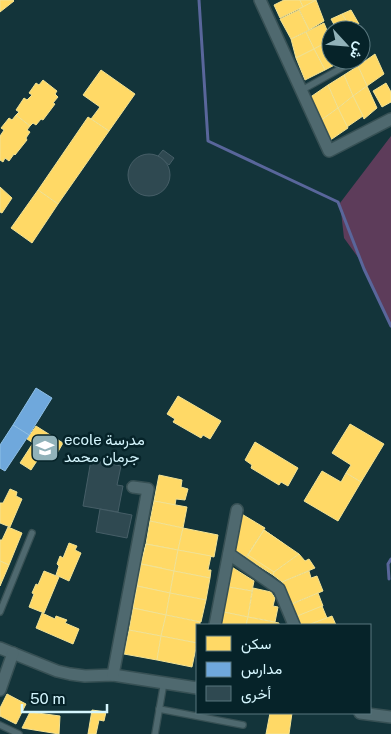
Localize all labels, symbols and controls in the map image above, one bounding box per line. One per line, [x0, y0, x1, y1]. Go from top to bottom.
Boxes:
north arrow [321, 20, 371, 70]
text: ش [346, 39, 369, 62]
place label: ecole مدرسة جرمان محمد [64, 431, 145, 466]
school or university icon: ecole مدرسة جرمان محمد [30, 433, 60, 463]
legend [196, 624, 371, 714]
text: سكن [241, 635, 271, 654]
text: مدارس [241, 660, 282, 679]
scale bar [22, 682, 108, 714]
text: أخرى [241, 685, 271, 704]
text: 50 m [30, 690, 65, 707]

